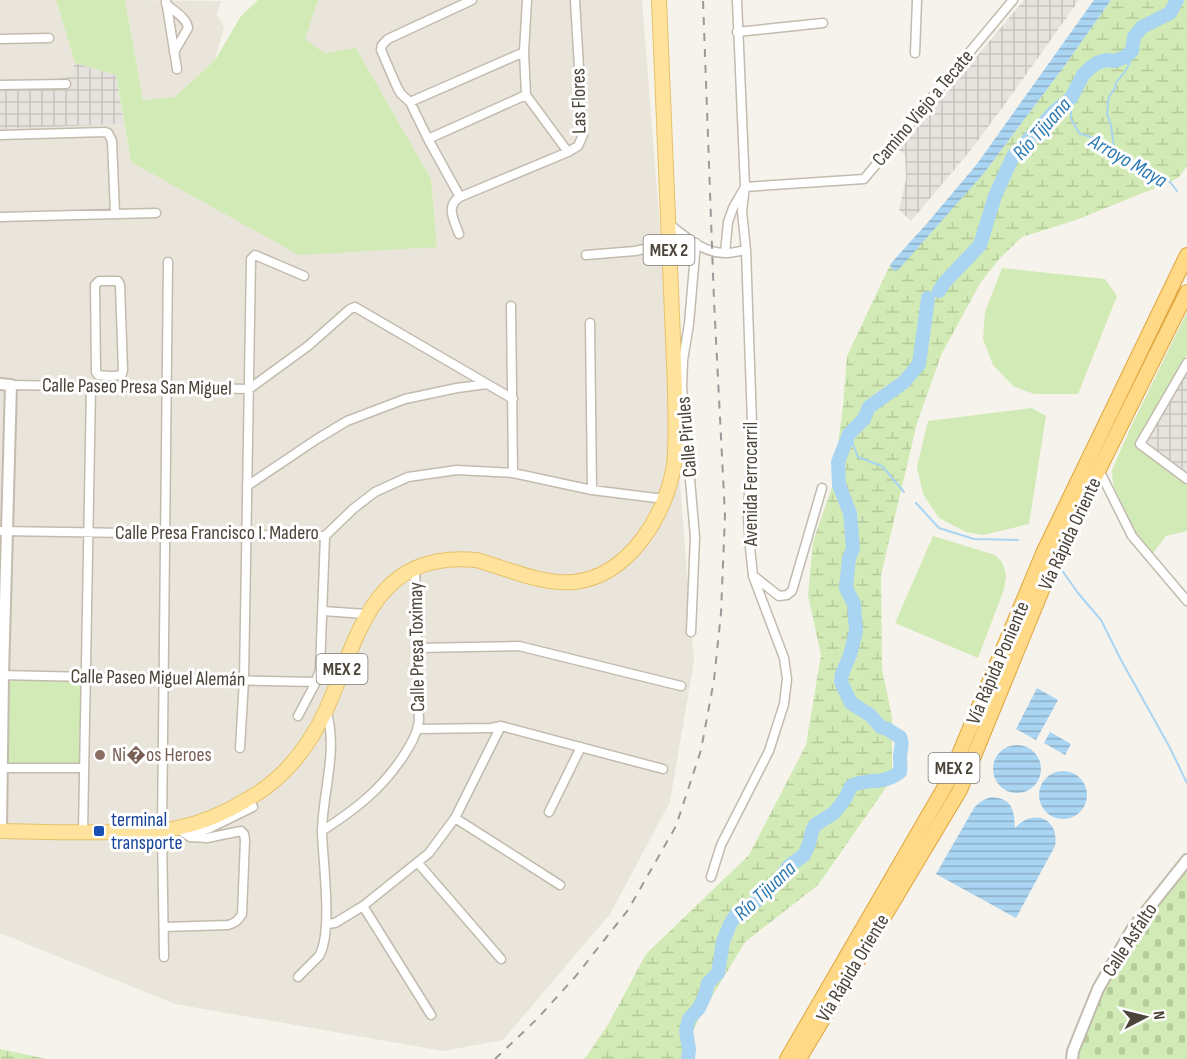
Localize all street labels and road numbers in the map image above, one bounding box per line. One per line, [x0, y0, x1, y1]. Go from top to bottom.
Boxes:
street label: Camino Viejo a Tecate [867, 45, 979, 171]
street label: Las Flores [566, 68, 592, 134]
road number: MEX 2 [644, 235, 694, 265]
street label: Calle Paseo Presa San Miguel [42, 373, 232, 401]
street label: Calle Pirules [672, 396, 702, 478]
street label: Avenida Ferrocarril [739, 422, 763, 547]
street label: Vía Rápida Oriente [1033, 474, 1107, 594]
street label: Calle Presa Francisco I. Madero [115, 521, 319, 545]
street label: Calle Presa Toximay [404, 582, 430, 712]
street label: Vía Rápida Poniente [961, 598, 1035, 728]
road number: MEX 2 [316, 654, 368, 684]
street label: Calle Paseo Miguel Alemán [70, 664, 246, 692]
road number: MEX 2 [928, 753, 980, 783]
street label: Calle Asfalto [1097, 899, 1163, 981]
street label: Vía Rápida Oriente [811, 910, 895, 1026]

